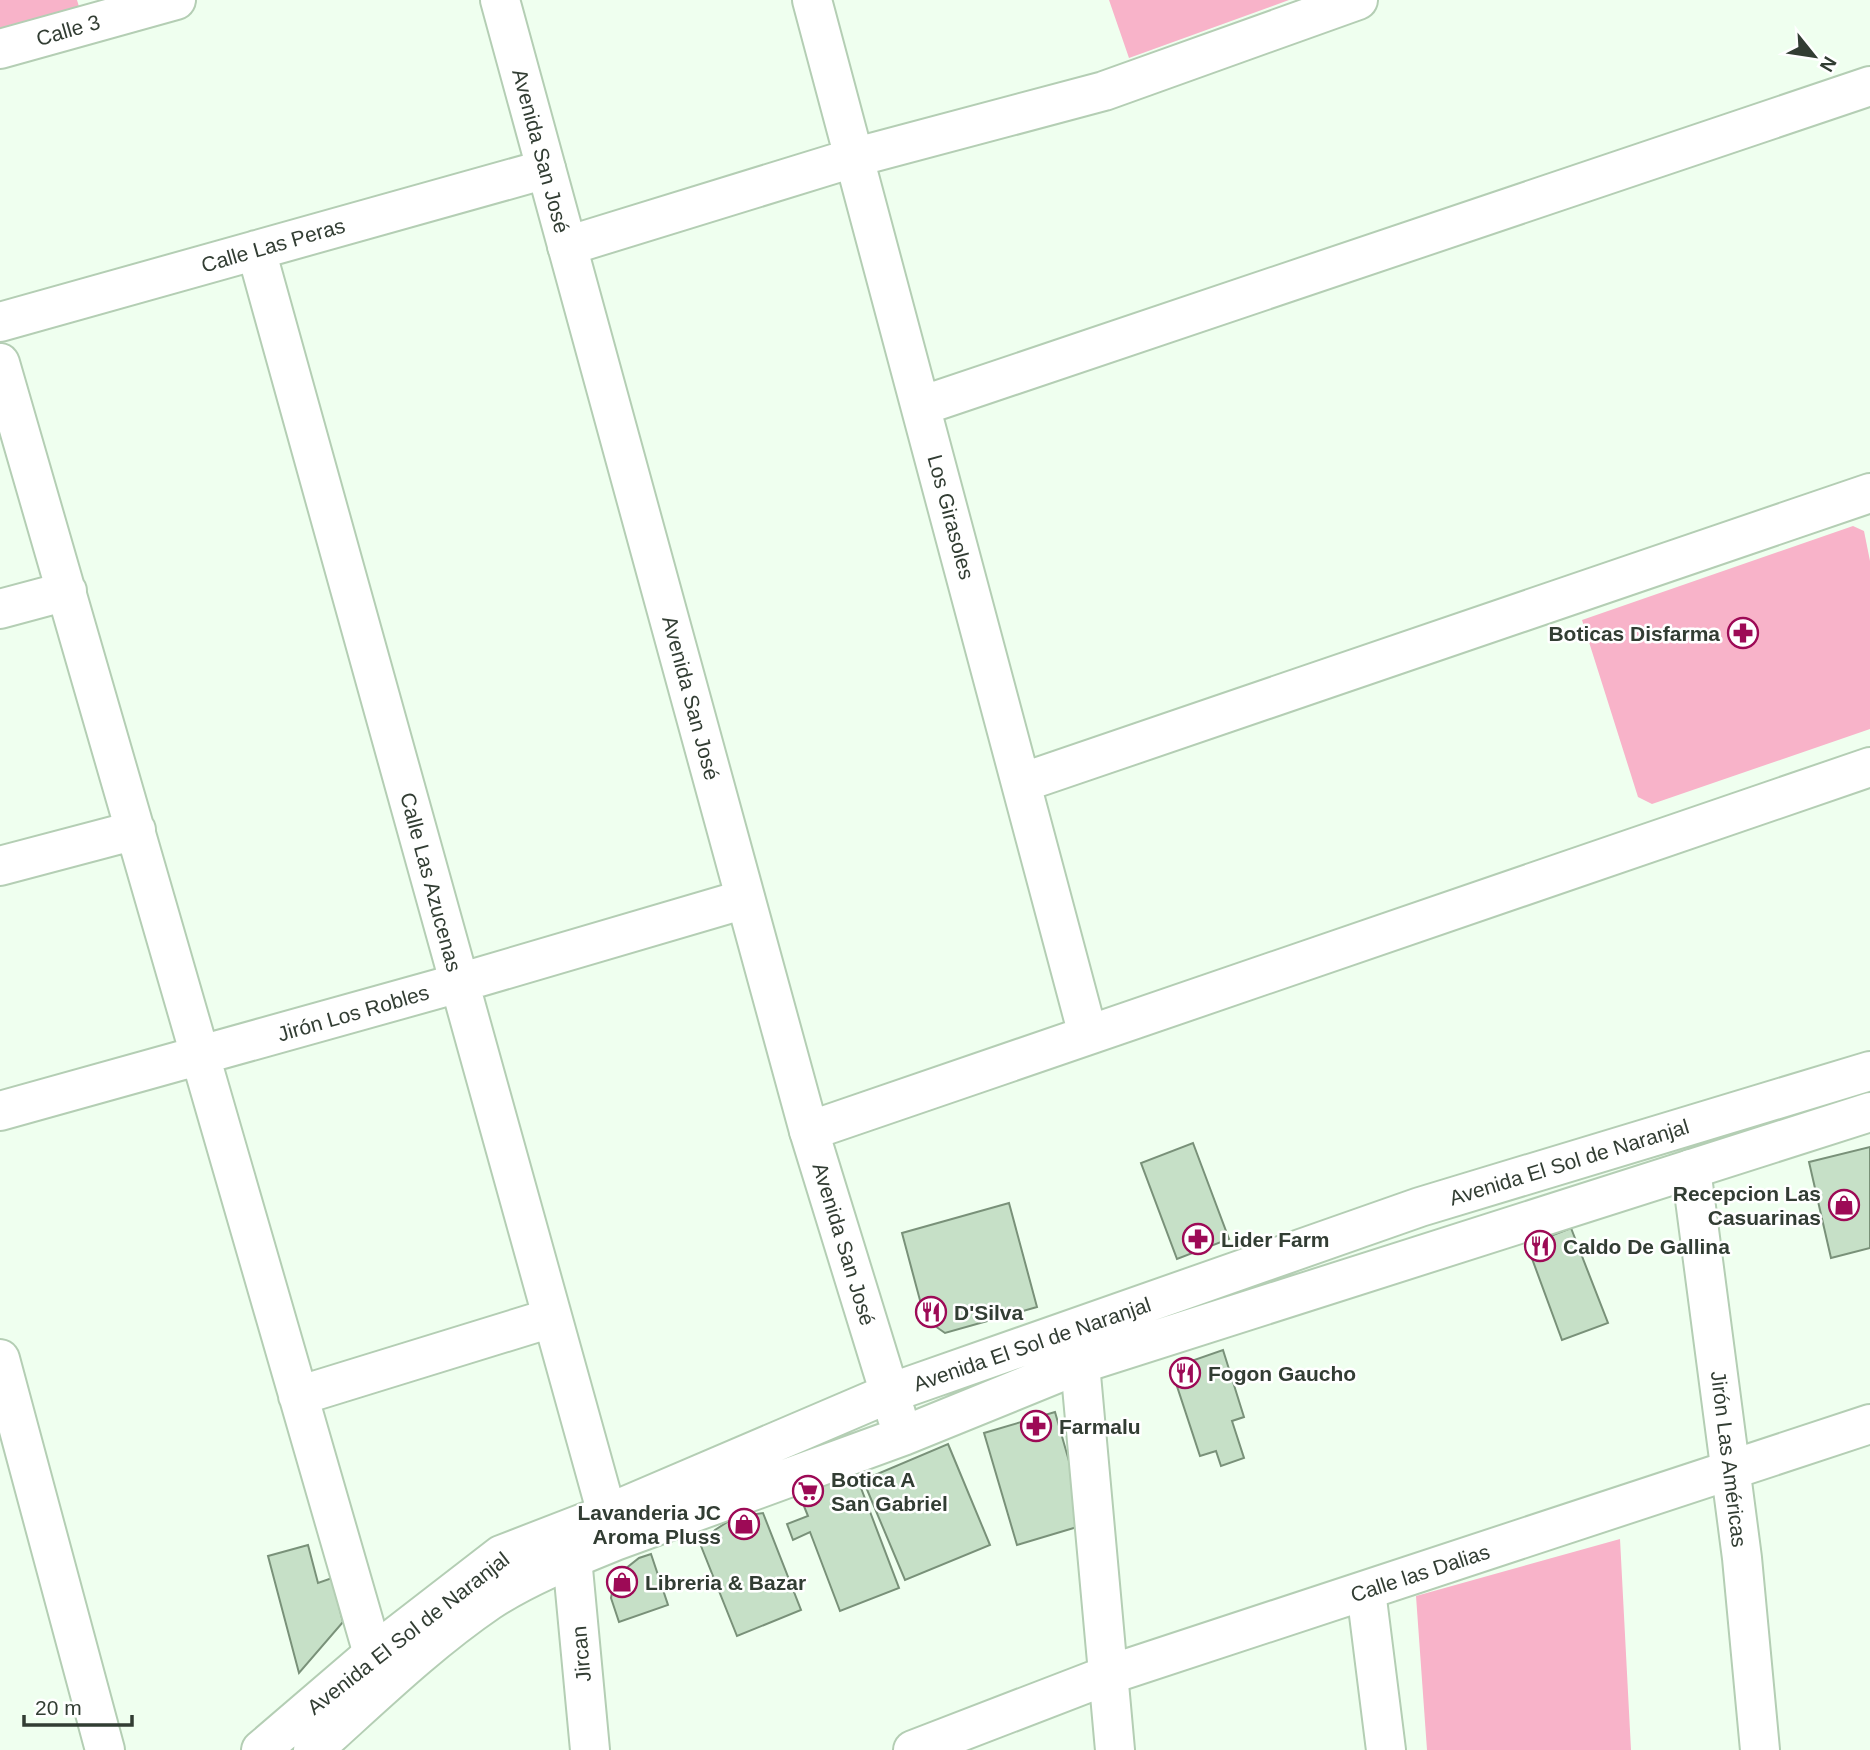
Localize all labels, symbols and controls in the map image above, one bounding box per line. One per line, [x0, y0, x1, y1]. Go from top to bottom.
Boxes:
street label: Calle 3 [33, 10, 103, 50]
north arrow [1779, 21, 1849, 91]
text: N [1816, 53, 1841, 75]
street label: Avenida San José [508, 66, 574, 236]
street label: Calle Las Peras [199, 214, 347, 276]
street label: Los Girasoles [923, 452, 979, 582]
street label: Avenida San José [658, 613, 724, 783]
pharmacy icon: Boticas Disfarma [1726, 616, 1760, 650]
place label: Boticas Disfarma [1548, 622, 1720, 645]
street label: Calle Las Azucenas [396, 790, 466, 974]
street label: Jirón Los Robles [275, 980, 431, 1046]
street label: Avenida El Sol de Naranjal [1446, 1115, 1692, 1209]
street label: Avenida San José [808, 1160, 880, 1328]
place label: Recepcion Las Casuarinas [1673, 1182, 1821, 1229]
shop icon: Recepcion Las Casuarinas [1827, 1188, 1861, 1222]
pharmacy icon: Lider Farm [1181, 1222, 1215, 1256]
place label: Lider Farm [1221, 1228, 1330, 1251]
restaurant icon: Caldo De Gallina [1523, 1229, 1557, 1263]
place label: Caldo De Gallina [1563, 1235, 1730, 1258]
street label: Avenida El Sol de Naranjal [910, 1293, 1154, 1395]
restaurant icon: D'Silva [914, 1295, 948, 1329]
place label: D'Silva [954, 1301, 1024, 1324]
restaurant icon: Fogon Gaucho [1168, 1356, 1202, 1390]
place label: Fogon Gaucho [1208, 1362, 1356, 1385]
street label: Jirón Las Américas [1707, 1370, 1751, 1548]
pharmacy icon: Farmalu [1019, 1409, 1053, 1443]
place label: Farmalu [1059, 1415, 1141, 1438]
place label: Botica A San Gabriel [831, 1468, 948, 1515]
supermarket icon: Botica A San Gabriel [791, 1474, 825, 1508]
place label: Lavanderia JC Aroma Pluss [577, 1501, 721, 1548]
shop icon: Lavanderia JC Aroma Pluss [727, 1507, 761, 1541]
street label: Calle las Dalias [1348, 1540, 1492, 1606]
street label: Avenida El Sol de Naranjal [303, 1547, 513, 1719]
shop icon: Libreria & Bazar [605, 1565, 639, 1599]
place label: Libreria & Bazar [645, 1571, 806, 1594]
street label: Jircan [567, 1625, 595, 1683]
scale bar [24, 1684, 133, 1728]
text: 20 m [35, 1696, 82, 1719]

